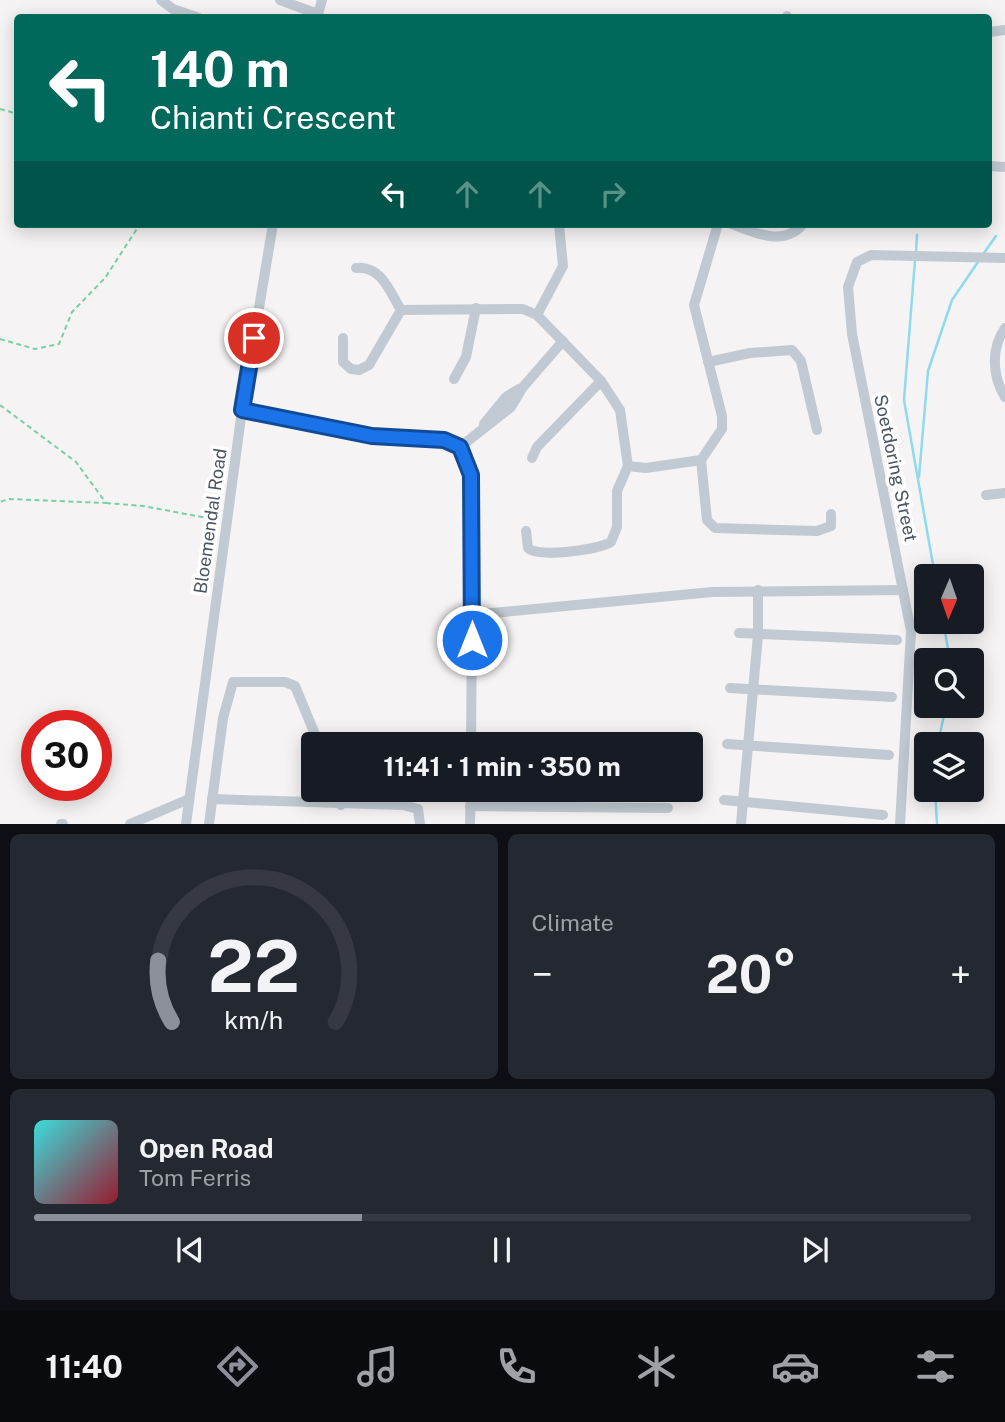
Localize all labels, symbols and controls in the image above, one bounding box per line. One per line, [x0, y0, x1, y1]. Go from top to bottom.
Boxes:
text: 140 m [150, 40, 290, 98]
icon: left [35, 42, 126, 133]
text: Chianti Crescent [150, 99, 396, 136]
icon: left [375, 175, 413, 213]
icon: ahead [448, 175, 486, 213]
icon: ahead [521, 175, 559, 213]
icon: right [594, 175, 632, 213]
pin [224, 308, 284, 368]
icon: arrive [235, 319, 273, 357]
street label: Soetdoring Street [870, 393, 922, 543]
street label: Bloemendal Road [189, 447, 231, 595]
north arrow [914, 564, 984, 634]
map controls [914, 564, 984, 802]
position arrow [435, 603, 509, 677]
button: search [914, 648, 984, 718]
speed limit sign: 30 [21, 710, 112, 801]
button: layers [914, 732, 984, 802]
text: 11:41 · 1 min · 350 m [383, 751, 621, 782]
text: Climate [532, 909, 614, 936]
text: 22 [208, 924, 300, 1009]
text: 20° [706, 944, 797, 1005]
text: − [532, 952, 553, 997]
text: + [950, 952, 971, 997]
text: km/h [224, 1005, 283, 1035]
text: Open Road [139, 1133, 274, 1164]
text: Tom Ferris [139, 1164, 251, 1191]
icon: previous [171, 1231, 209, 1269]
icon: pause [483, 1231, 521, 1269]
icon: next [796, 1231, 834, 1269]
icon: directions [213, 1342, 262, 1391]
icon: music [353, 1342, 402, 1391]
icon: phone [492, 1342, 541, 1391]
icon: climate [632, 1342, 681, 1391]
icon: car [771, 1342, 820, 1391]
icon: filters [911, 1342, 960, 1391]
text: 11:40 [45, 1348, 123, 1385]

